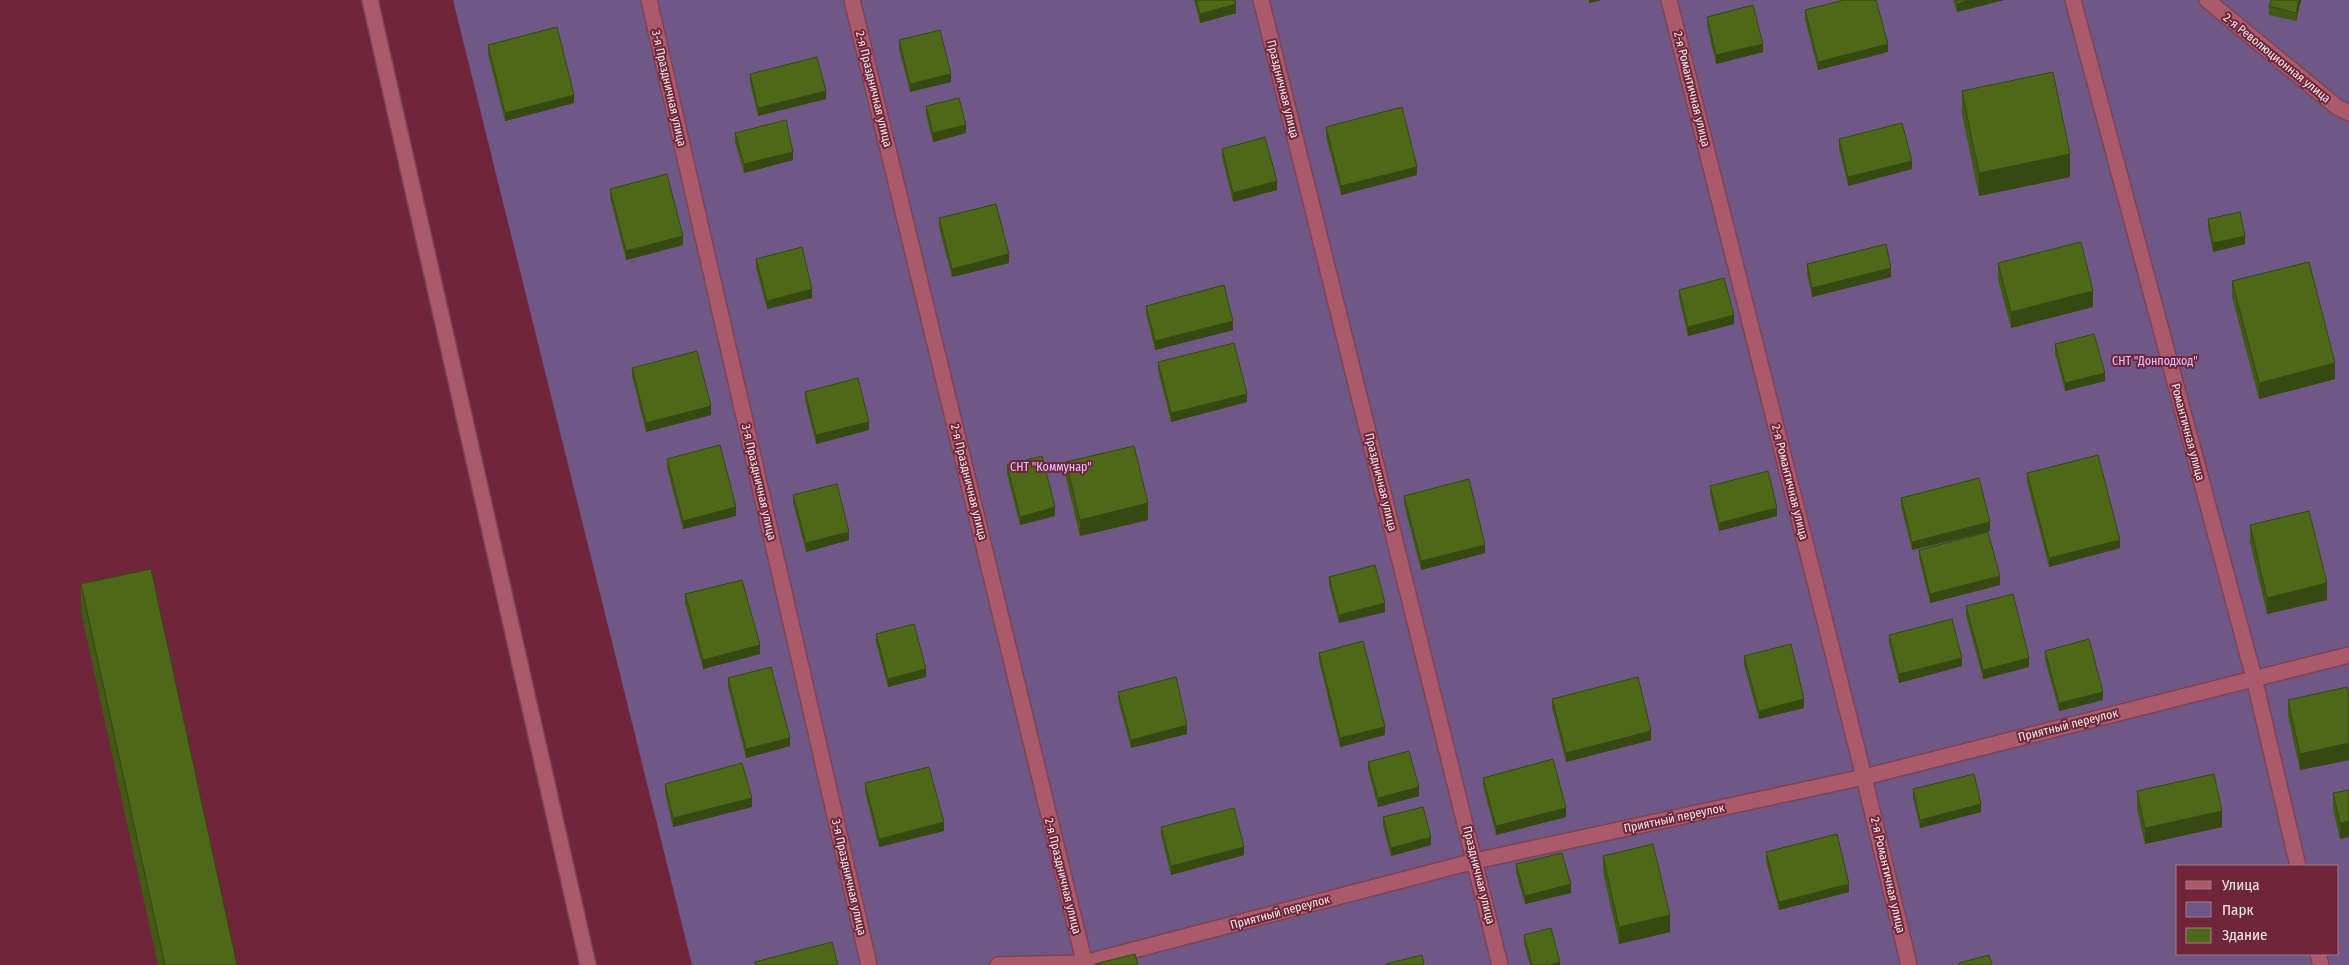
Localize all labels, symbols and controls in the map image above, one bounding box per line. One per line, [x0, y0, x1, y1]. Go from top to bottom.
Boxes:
street label: 2-я Революционная улица [2221, 11, 2333, 106]
street label: 3-я Праздничная улица [649, 28, 689, 148]
street label: 2-я Праздничная улица [853, 30, 895, 148]
street label: 2-я Романтичная улица [1671, 30, 1713, 148]
street label: Праздничная улица [1264, 39, 1302, 140]
park label: СНТ "Донподход" [2112, 354, 2198, 368]
street label: Романтичная улица [2168, 382, 2208, 482]
street label: 3-я Праздничная улица [739, 422, 779, 542]
street label: 2-я Праздничная улица [948, 423, 990, 541]
street label: 2-я Романтичная улица [1769, 423, 1811, 541]
street label: Праздничная улица [1362, 432, 1400, 533]
park label: СНТ "Коммунар" [1010, 460, 1092, 474]
street label: Приятный переулок [2017, 706, 2120, 744]
street label: Приятный переулок [1622, 800, 1726, 835]
street label: 2-я Романтичная улица [1868, 816, 1908, 934]
street label: 3-я Праздничная улица [829, 817, 869, 937]
street label: 2-я Праздничная улица [1042, 817, 1084, 935]
street label: Праздничная улица [1460, 825, 1498, 926]
legend [2176, 865, 2339, 955]
text: Улица [2221, 876, 2260, 894]
street label: Приятный переулок [1229, 892, 1332, 932]
text: Парк [2222, 901, 2253, 919]
text: Здание [2222, 926, 2268, 944]

